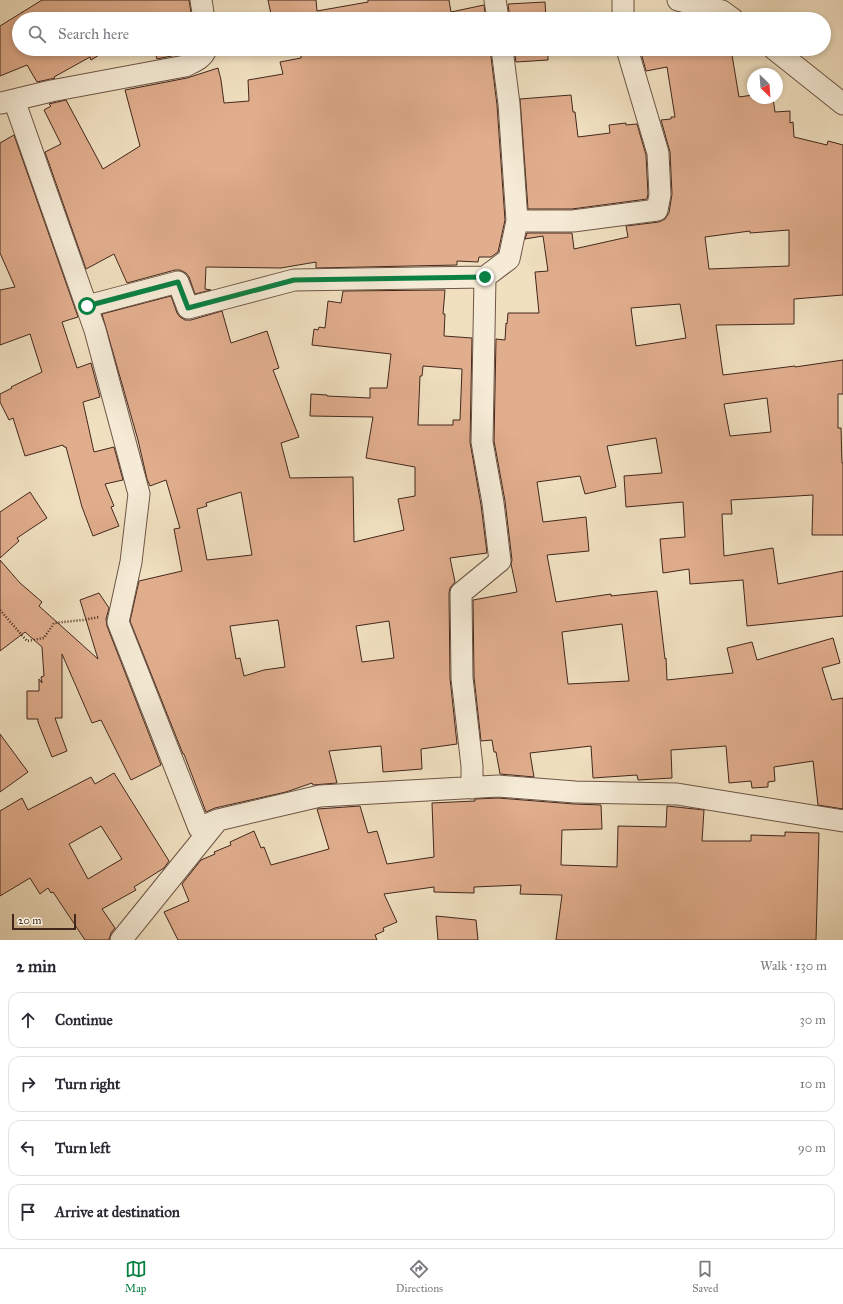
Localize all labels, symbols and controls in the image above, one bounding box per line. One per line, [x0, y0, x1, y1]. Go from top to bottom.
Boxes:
search box [12, 12, 831, 56]
icon: search [26, 23, 48, 45]
text: Search here [58, 25, 129, 43]
north arrow [747, 68, 783, 104]
route end [476, 268, 494, 286]
route start [78, 297, 96, 315]
scale bar [12, 912, 76, 931]
text: 20 m [18, 914, 41, 927]
text: 2 min [16, 956, 56, 977]
text: Walk · 130 m [760, 958, 827, 974]
icon: ahead [17, 1009, 39, 1031]
text: Continue [55, 1011, 113, 1029]
text: 30 m [800, 1012, 826, 1028]
icon: right [17, 1073, 39, 1095]
text: Turn right [55, 1075, 120, 1093]
text: 10 m [800, 1076, 826, 1092]
icon: left [17, 1137, 39, 1159]
text: Turn left [55, 1139, 111, 1157]
text: 90 m [798, 1140, 826, 1156]
icon: arrive [17, 1201, 39, 1223]
text: Arrive at destination [55, 1203, 180, 1221]
tab: Map [125, 1258, 147, 1295]
tab: Directions [396, 1258, 443, 1295]
tab: Saved [692, 1258, 718, 1295]

